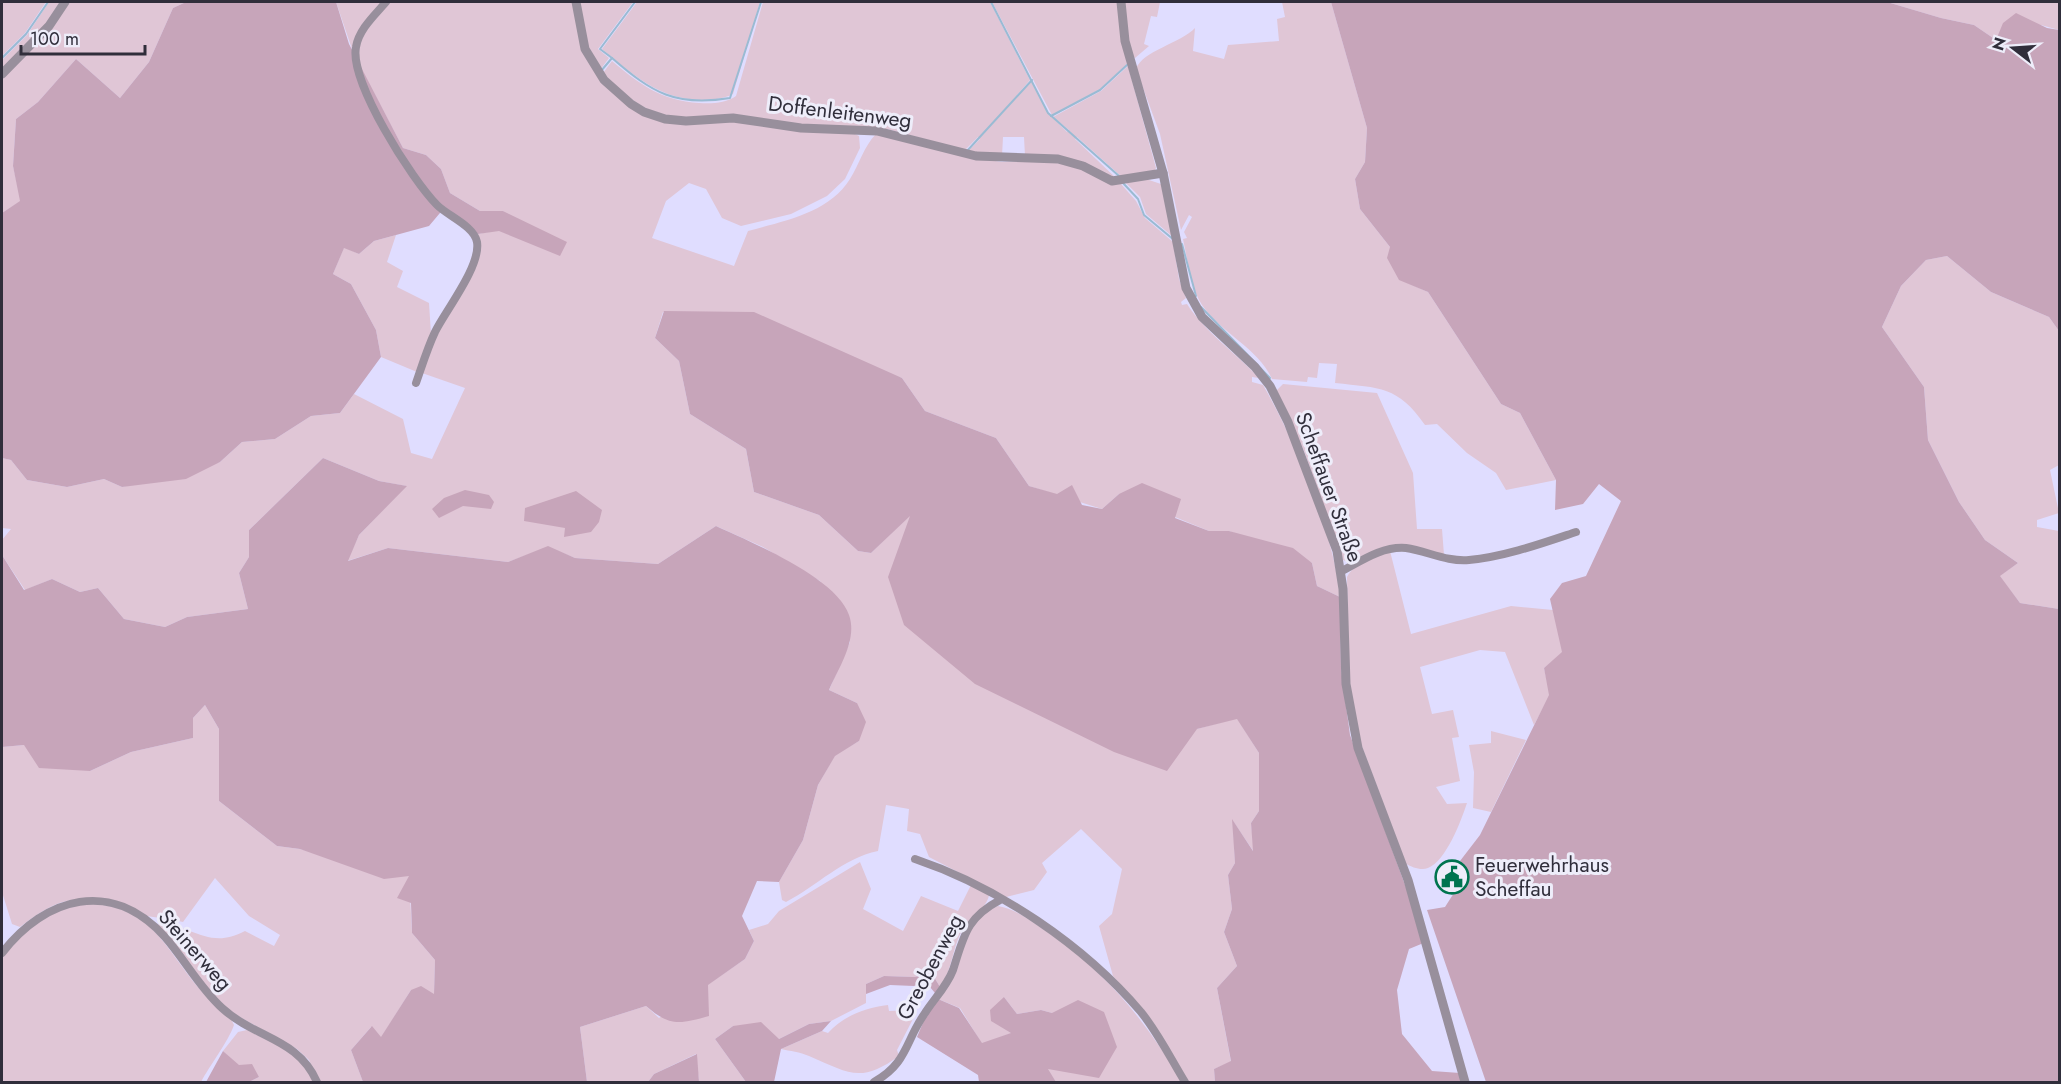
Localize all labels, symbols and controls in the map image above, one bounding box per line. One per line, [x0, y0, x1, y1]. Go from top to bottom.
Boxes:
scale bar [21, 18, 146, 56]
north arrow [1983, 18, 2043, 78]
text: 100 m [30, 26, 79, 52]
text: N [1986, 34, 2012, 53]
street label: Doffenleitenweg [767, 88, 913, 136]
street label: Scheffauer Straße [1288, 408, 1370, 566]
place label: Feuerwehrhaus Scheffau [1475, 850, 1609, 904]
public building icon: Feuerwehrhaus Scheffau [1434, 859, 1470, 895]
street label: Steinerweg [151, 903, 239, 997]
street label: Greobenweg [890, 909, 970, 1025]

